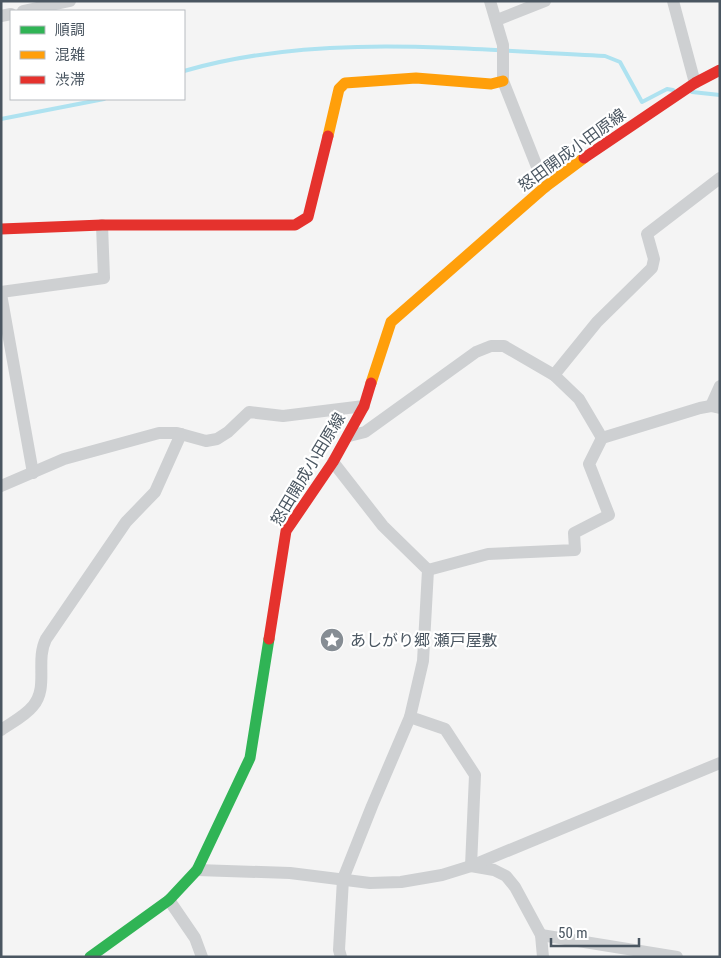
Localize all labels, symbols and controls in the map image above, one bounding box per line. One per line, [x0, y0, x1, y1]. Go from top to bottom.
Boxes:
legend [10, 10, 185, 100]
text: 順調 [55, 21, 85, 39]
text: 混雑 [55, 46, 85, 64]
text: 渋滞 [55, 71, 85, 89]
street label: 怒田開成小田原線 [515, 105, 629, 195]
street label: 怒田開成小田原線 [267, 409, 349, 529]
place icon: あしがり郷 瀬戸屋敷 [319, 627, 345, 653]
place label: あしがり郷 瀬戸屋敷 [350, 631, 498, 650]
scale bar [551, 916, 638, 948]
text: 50 m [558, 924, 588, 942]

